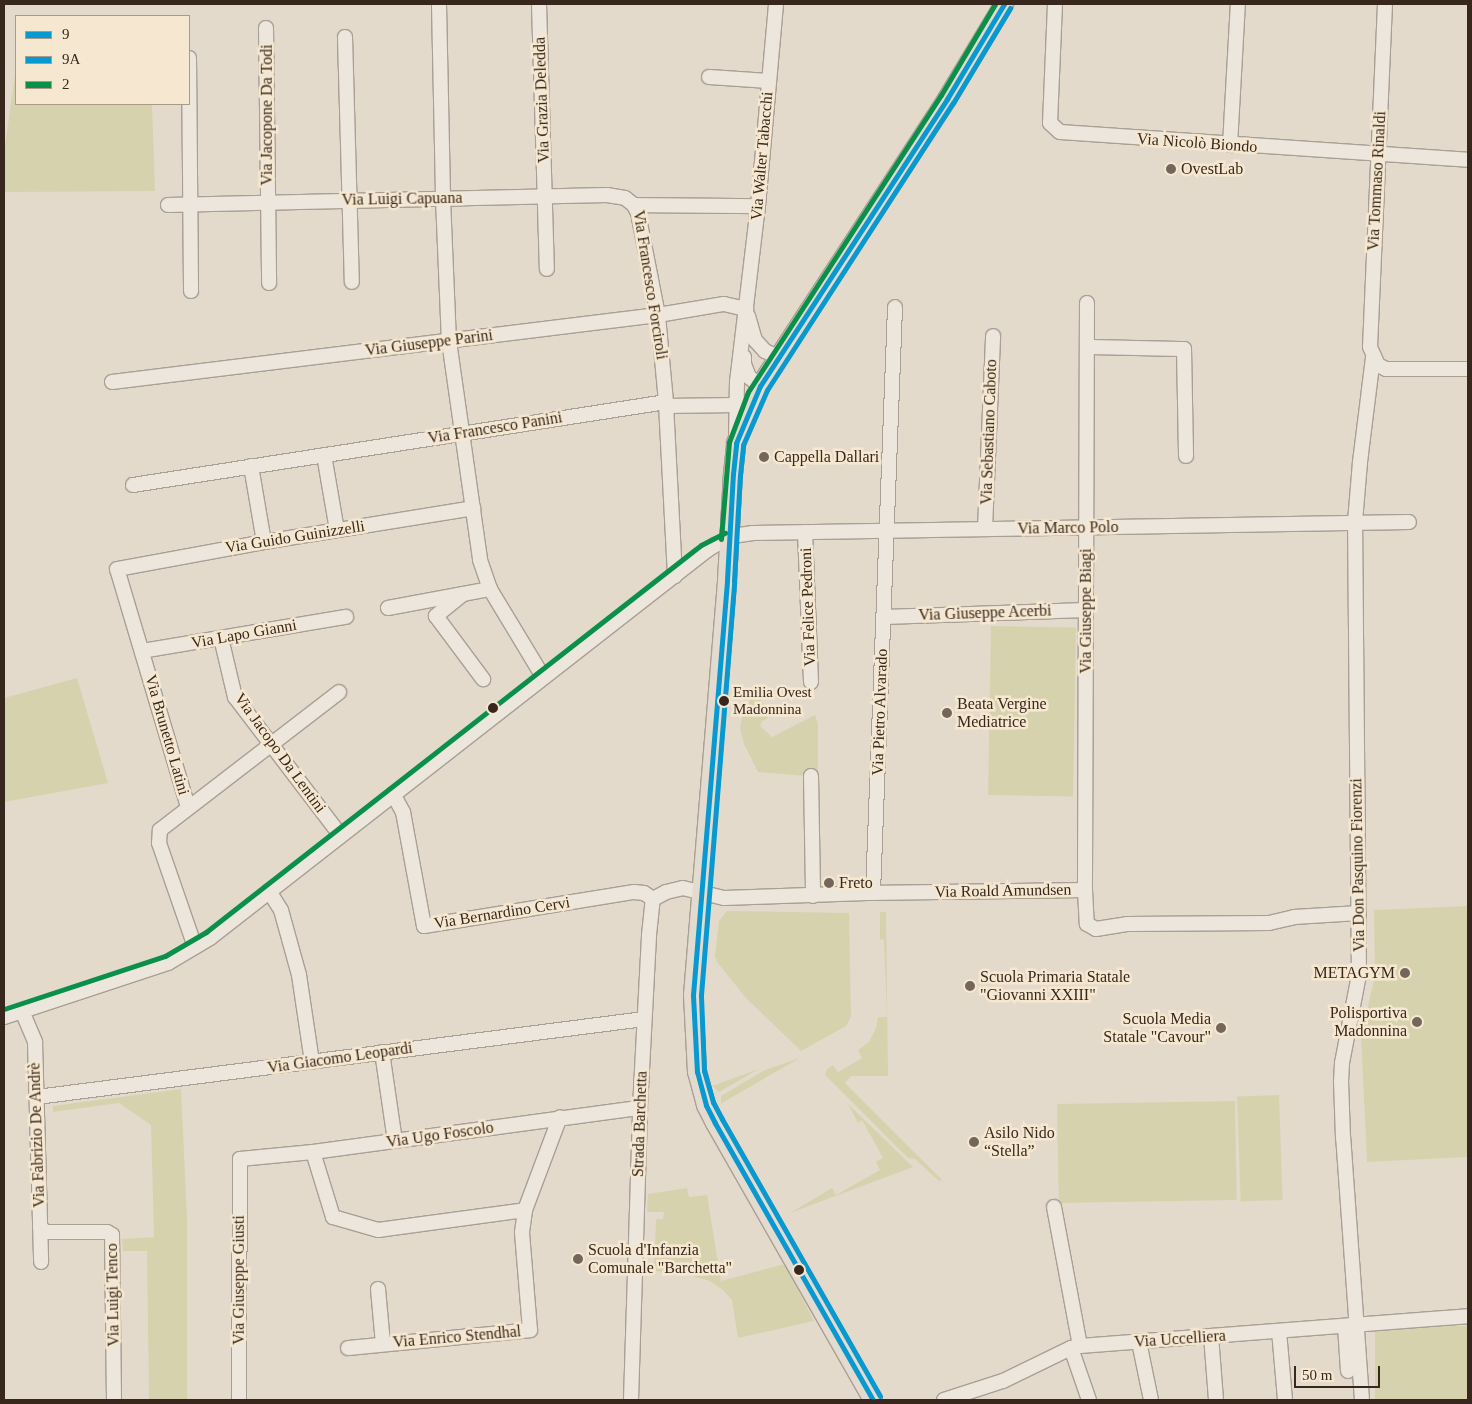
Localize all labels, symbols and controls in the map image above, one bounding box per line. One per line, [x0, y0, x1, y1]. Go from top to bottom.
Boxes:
legend [15, 15, 190, 105]
text: 9 [62, 26, 70, 42]
street label: Via Grazia Deledda [530, 37, 554, 163]
street label: Via Jacopone Da Todi [257, 44, 277, 186]
text: 9A [62, 51, 80, 67]
text: 2 [62, 76, 70, 92]
street label: Via Walter Tabacchi [747, 90, 777, 222]
street label: Via Tommaso Rinaldi [1364, 111, 1390, 251]
street label: Via Nicolò Biondo [1136, 129, 1258, 157]
place label: OvestLab [1181, 159, 1243, 179]
marker: OvestLab [1165, 163, 1177, 175]
street label: Via Luigi Capuana [341, 188, 463, 210]
street label: Via Francesco Forciroli [629, 209, 671, 361]
street label: Via Giuseppe Parini [364, 326, 494, 360]
street label: Via Sebastiano Caboto [977, 359, 1001, 505]
street label: Via Francesco Panini [426, 408, 564, 448]
place label: Cappella Dallari [774, 447, 879, 467]
marker: Cappella Dallari [758, 451, 770, 463]
street label: Via Guido Guinizzelli [224, 516, 366, 558]
street label: Via Marco Polo [1017, 518, 1119, 538]
street label: Via Felice Pedroni [796, 547, 820, 667]
street label: Via Giuseppe Biagi [1076, 548, 1096, 674]
street label: Via Giuseppe Acerbi [918, 601, 1052, 625]
street label: Via Lapo Gianni [190, 615, 298, 653]
street label: Via Pietro Alvarado [868, 648, 892, 776]
street label: Via Brunetto Latini [141, 673, 193, 797]
place label: Emilia Ovest Madonnina [733, 683, 812, 718]
street label: Via Jacopo Da Lentini [230, 689, 330, 817]
place label: Beata Vergine Mediatrice [957, 694, 1047, 732]
marker: Emilia Ovest Madonnina [719, 696, 729, 706]
unlabelled marker [488, 703, 498, 713]
marker: Beata Vergine Mediatrice [941, 707, 953, 719]
street label: Via Don Pasquino Fiorenzi [1347, 778, 1369, 952]
place label: Freto [839, 873, 873, 893]
marker: Freto [823, 877, 835, 889]
street label: Via Roald Amundsen [934, 880, 1072, 902]
street label: Via Bernardino Cervi [433, 893, 571, 933]
place label: METAGYM [1314, 963, 1395, 983]
place label: Scuola Primaria Statale "Giovanni XXIII" [980, 967, 1130, 1005]
marker: METAGYM [1399, 967, 1411, 979]
marker: Scuola Primaria Statale "Giovanni XXIII" [964, 980, 976, 992]
place label: Polisportiva Madonnina [1330, 1003, 1407, 1041]
place label: Scuola Media Statale "Cavour" [1103, 1009, 1211, 1047]
marker: Polisportiva Madonnina [1411, 1016, 1423, 1028]
marker: Scuola Media Statale "Cavour" [1215, 1022, 1227, 1034]
street label: Via Giacomo Leopardi [266, 1038, 414, 1078]
street label: Via Fabrizio De Andrè [25, 1062, 49, 1208]
street label: Strada Barchetta [629, 1071, 651, 1177]
street label: Via Ugo Foscolo [385, 1118, 495, 1152]
place label: Asilo Nido “Stella” [984, 1123, 1055, 1161]
marker: Asilo Nido “Stella” [968, 1136, 980, 1148]
street label: Via Giuseppe Giusti [229, 1215, 249, 1345]
place label: Scuola d'Infanzia Comunale "Barchetta" [588, 1240, 732, 1278]
street label: Via Luigi Tenco [102, 1243, 124, 1347]
marker: Scuola d'Infanzia Comunale "Barchetta" [572, 1253, 584, 1265]
unlabelled marker [794, 1265, 804, 1275]
street label: Via Enrico Stendhal [392, 1322, 522, 1352]
street label: Via Uccelliera [1134, 1326, 1226, 1352]
scale bar [1297, 1356, 1383, 1388]
text: 50 m [1302, 1367, 1332, 1383]

